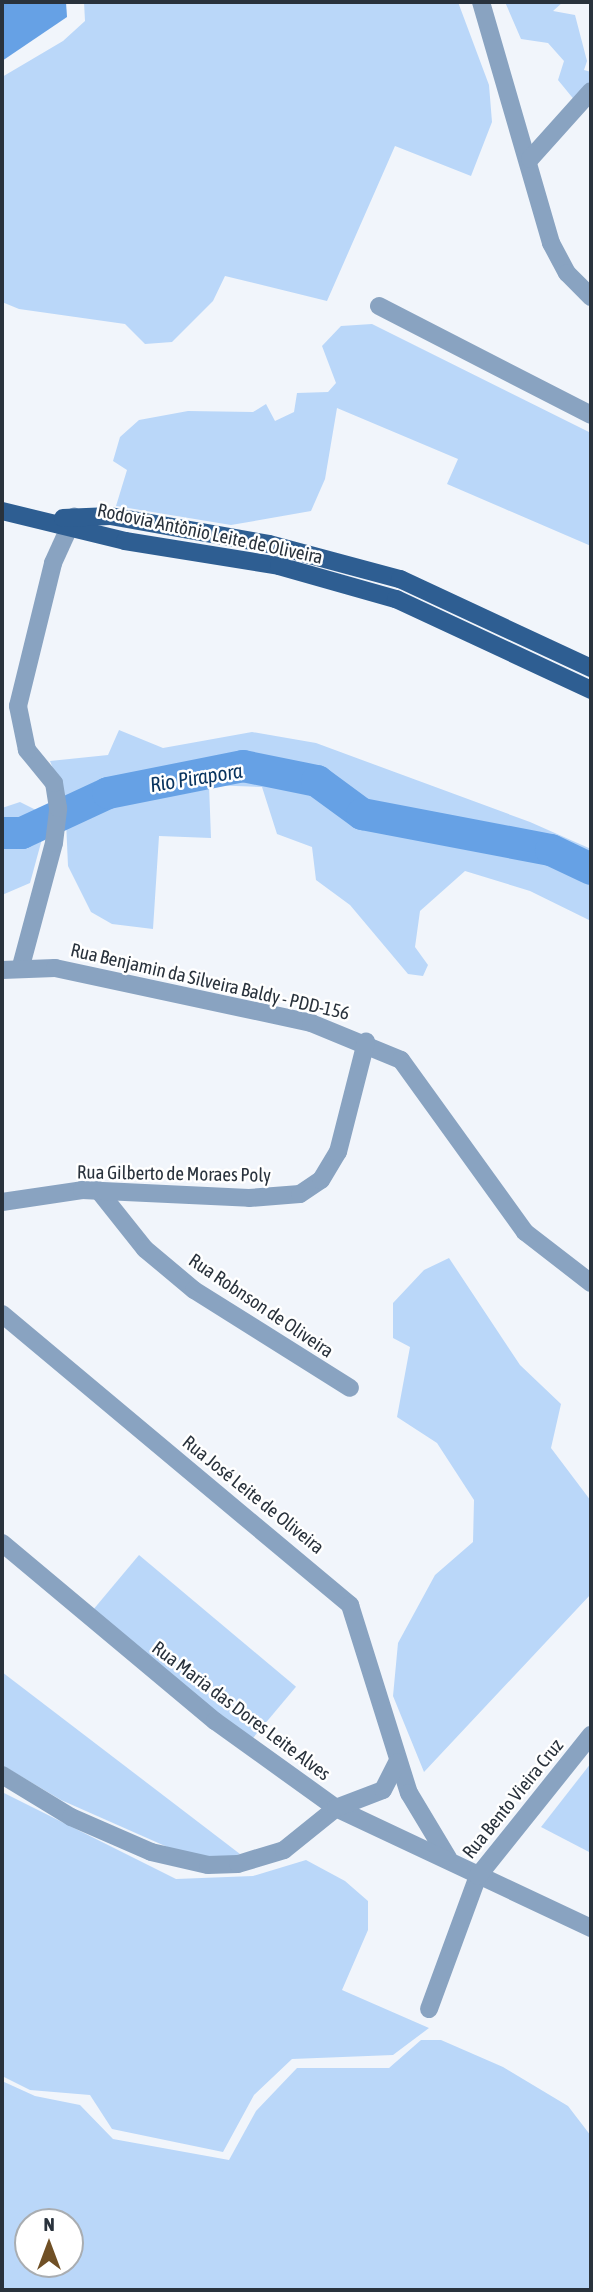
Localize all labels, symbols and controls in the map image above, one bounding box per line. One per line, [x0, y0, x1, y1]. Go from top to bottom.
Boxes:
street label: Rodovia Antônio Leite de Oliveira [95, 499, 325, 569]
water label: Rio Pirapora [148, 757, 244, 797]
street label: Rua Benjamin da Silveira Baldy - PDD-156 [68, 939, 352, 1025]
street label: Rua Gilberto de Moraes Poly [77, 1161, 271, 1187]
street label: Rua Robnson de Oliveira [184, 1249, 338, 1363]
street label: Rua José Leite de Oliveira [178, 1431, 328, 1559]
street label: Rua Maria das Dores Leite Alves [147, 1636, 335, 1786]
street label: Rua Bento Vieira Cruz [458, 1735, 568, 1863]
north arrow [14, 2208, 84, 2278]
text: N [43, 2213, 55, 2235]

